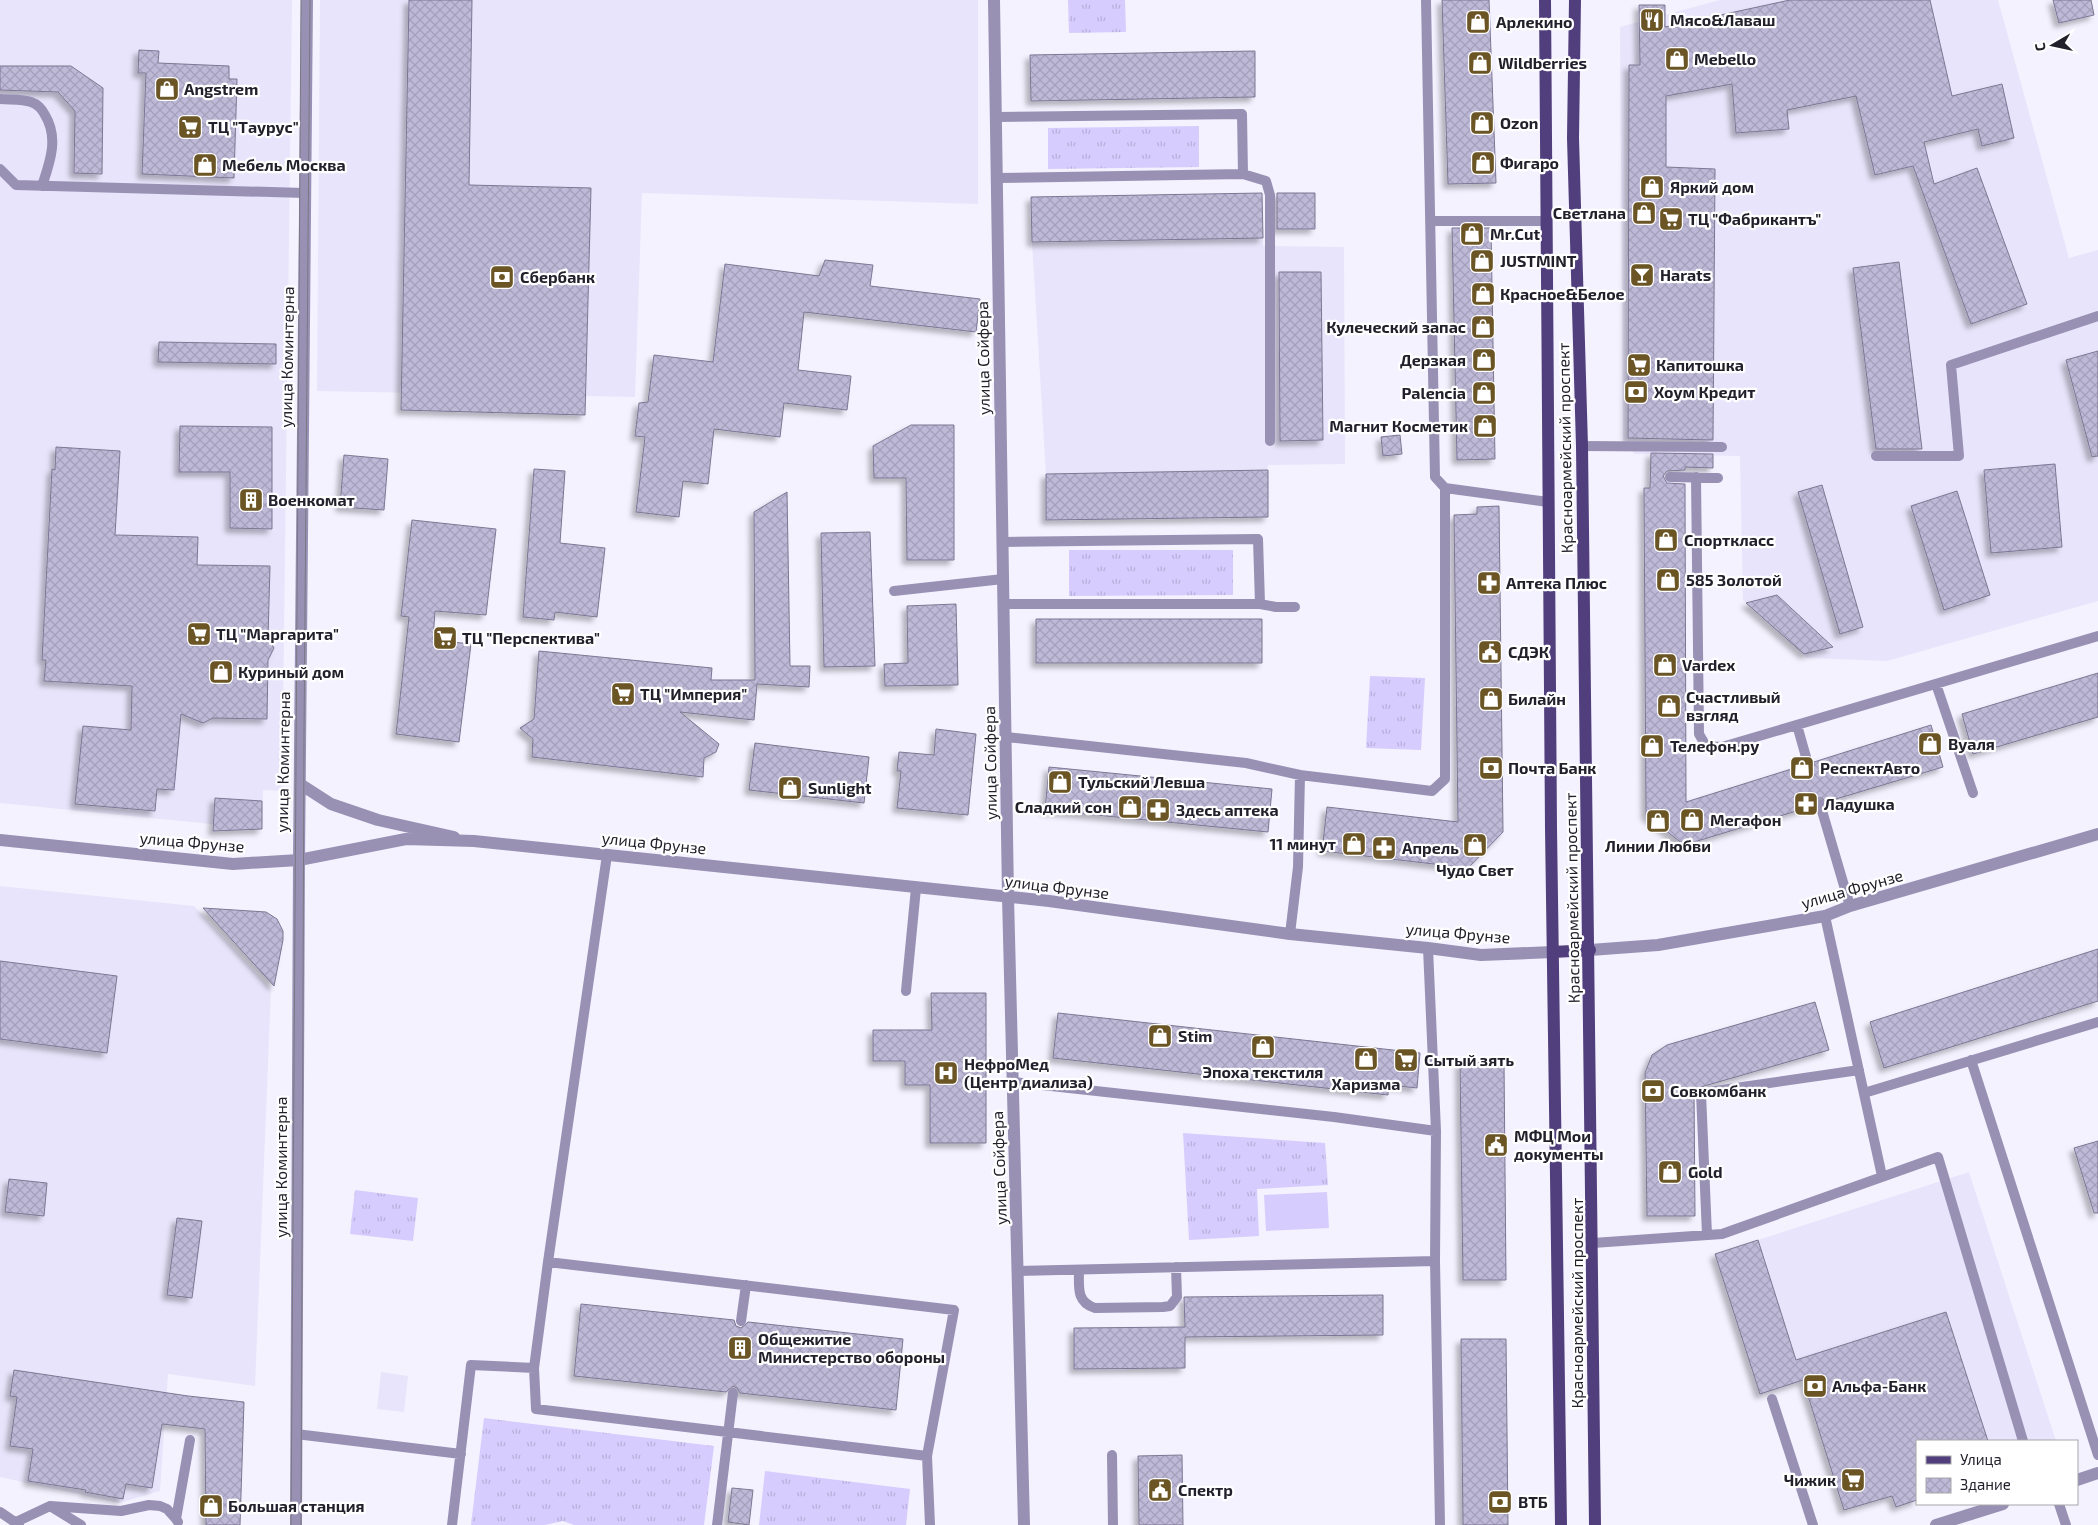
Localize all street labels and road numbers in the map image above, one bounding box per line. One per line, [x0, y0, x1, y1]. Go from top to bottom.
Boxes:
street label: улица Коминтерна [276, 286, 298, 428]
street label: улица Сойфера [972, 301, 994, 415]
street label: Красноармейский проспект [1553, 342, 1576, 554]
street label: улица Коминтерна [272, 691, 294, 833]
street label: улица Сойфера [979, 706, 1001, 820]
street label: Красноармейский проспект [1560, 792, 1583, 1004]
street label: улица Фрунзе [139, 827, 245, 857]
street label: улица Фрунзе [601, 828, 707, 858]
street label: улица Фрунзе [1799, 865, 1905, 913]
street label: улица Фрунзе [1004, 871, 1110, 903]
street label: улица Фрунзе [1405, 918, 1511, 948]
street label: улица Коминтерна [271, 1096, 291, 1238]
street label: улица Сойфера [987, 1111, 1011, 1225]
street label: Красноармейский проспект [1567, 1197, 1586, 1408]

